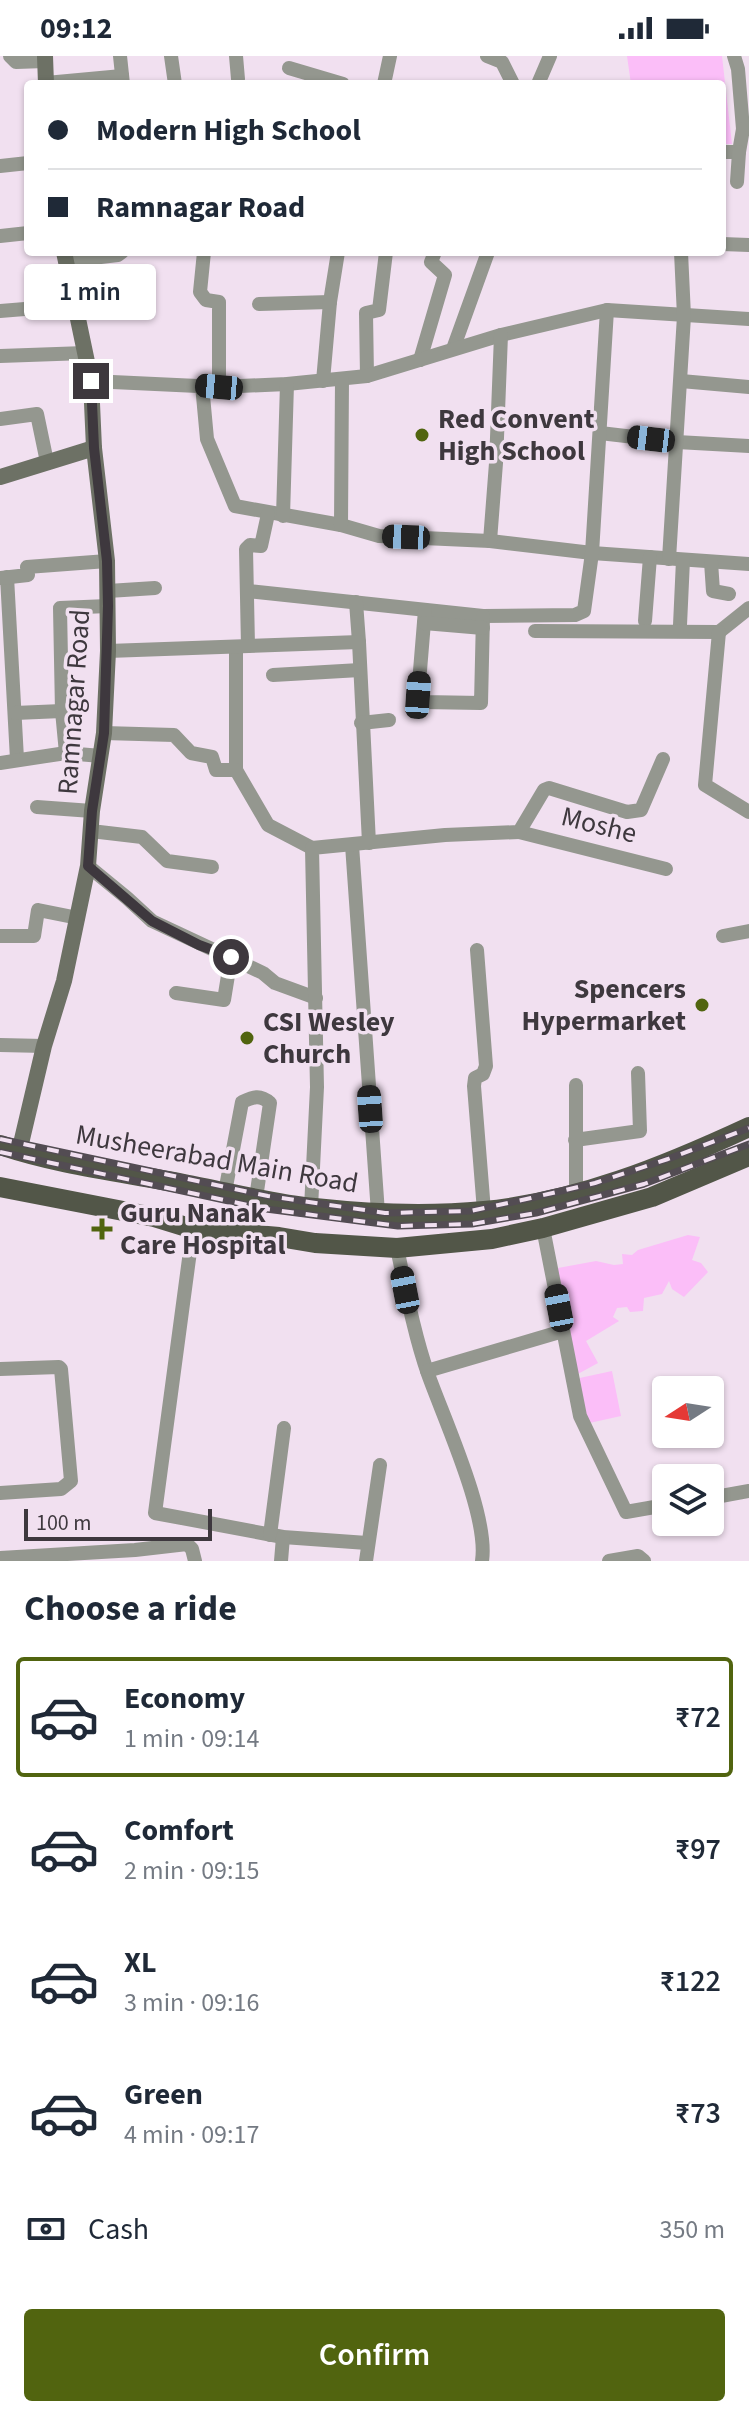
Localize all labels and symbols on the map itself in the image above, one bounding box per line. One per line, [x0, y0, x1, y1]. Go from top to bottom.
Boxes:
callout: 1 min [25, 265, 157, 321]
route end [73, 363, 109, 399]
car [194, 373, 244, 401]
place label: Red Convent High School [438, 399, 595, 471]
car [626, 424, 676, 454]
marker: Red Convent High School [413, 426, 431, 444]
car [382, 524, 430, 550]
street label: Ramnagar Road [48, 608, 100, 796]
car [404, 670, 432, 720]
street label: Moshe [557, 796, 641, 854]
route start [213, 939, 249, 975]
place label: Spencers Hypermarket [521, 969, 686, 1041]
marker: Spencers Hypermarket [693, 996, 711, 1014]
place label: CSI Wesley Church [263, 1002, 395, 1074]
marker: CSI Wesley Church [238, 1029, 256, 1047]
car [356, 1084, 384, 1134]
street label: Musheerabad Main Road [73, 1114, 361, 1204]
place label: Guru Nanak Care Hospital [120, 1193, 285, 1265]
marker: Guru Nanak Care Hospital [91, 1218, 113, 1240]
car [389, 1264, 421, 1316]
car [543, 1282, 575, 1334]
north arrow [652, 1376, 724, 1448]
scale bar [24, 1505, 212, 1541]

